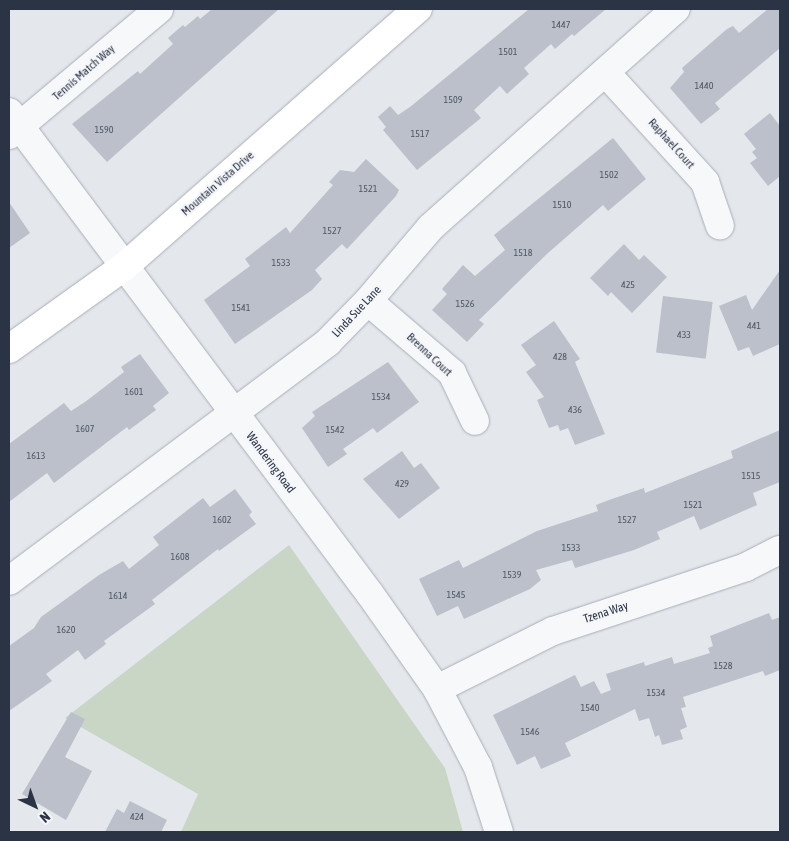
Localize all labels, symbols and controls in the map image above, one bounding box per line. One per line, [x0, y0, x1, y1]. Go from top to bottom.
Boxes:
house number: 1447 [552, 19, 570, 31]
street label: Tennis Match Way [50, 42, 118, 104]
house number: 1501 [499, 46, 517, 58]
house number: 1440 [695, 80, 713, 92]
house number: 1509 [444, 94, 462, 106]
street label: Raphael Court [645, 116, 697, 172]
house number: 1590 [95, 124, 113, 136]
house number: 1517 [411, 128, 429, 140]
street label: Mountain Vista Drive [179, 149, 257, 219]
house number: 1502 [600, 169, 618, 181]
house number: 1521 [359, 183, 377, 195]
house number: 1510 [553, 199, 571, 211]
house number: 1527 [323, 225, 341, 237]
house number: 1518 [514, 247, 532, 259]
house number: 1533 [272, 257, 290, 269]
house number: 425 [621, 279, 635, 291]
street label: Linda Sue Lane [329, 283, 385, 341]
house number: 1526 [456, 298, 474, 310]
house number: 1541 [232, 302, 250, 314]
house number: 441 [747, 320, 761, 332]
house number: 433 [677, 329, 691, 341]
street label: Brenna Court [403, 330, 455, 380]
house number: 428 [553, 351, 567, 363]
house number: 1601 [125, 386, 143, 398]
house number: 1534 [372, 391, 390, 403]
house number: 436 [568, 404, 582, 416]
house number: 1607 [76, 423, 94, 435]
house number: 1542 [326, 424, 344, 436]
street label: Wandering Road [242, 430, 298, 496]
house number: 1613 [27, 450, 45, 462]
house number: 1515 [742, 470, 760, 482]
house number: 429 [395, 478, 409, 490]
house number: 1521 [684, 499, 702, 511]
house number: 1602 [213, 514, 231, 526]
house number: 1527 [618, 514, 636, 526]
house number: 1533 [562, 542, 580, 554]
house number: 1608 [171, 551, 189, 563]
house number: 1539 [503, 569, 521, 581]
house number: 1545 [447, 589, 465, 601]
house number: 1614 [109, 590, 127, 602]
street label: Tzena Way [582, 599, 630, 627]
house number: 1620 [57, 624, 75, 636]
house number: 1528 [714, 660, 732, 672]
house number: 1534 [647, 687, 665, 699]
house number: 1540 [581, 702, 599, 714]
house number: 1546 [521, 726, 539, 738]
north arrow [10, 781, 60, 831]
text: N [37, 808, 53, 826]
house number: 424 [130, 811, 144, 823]

